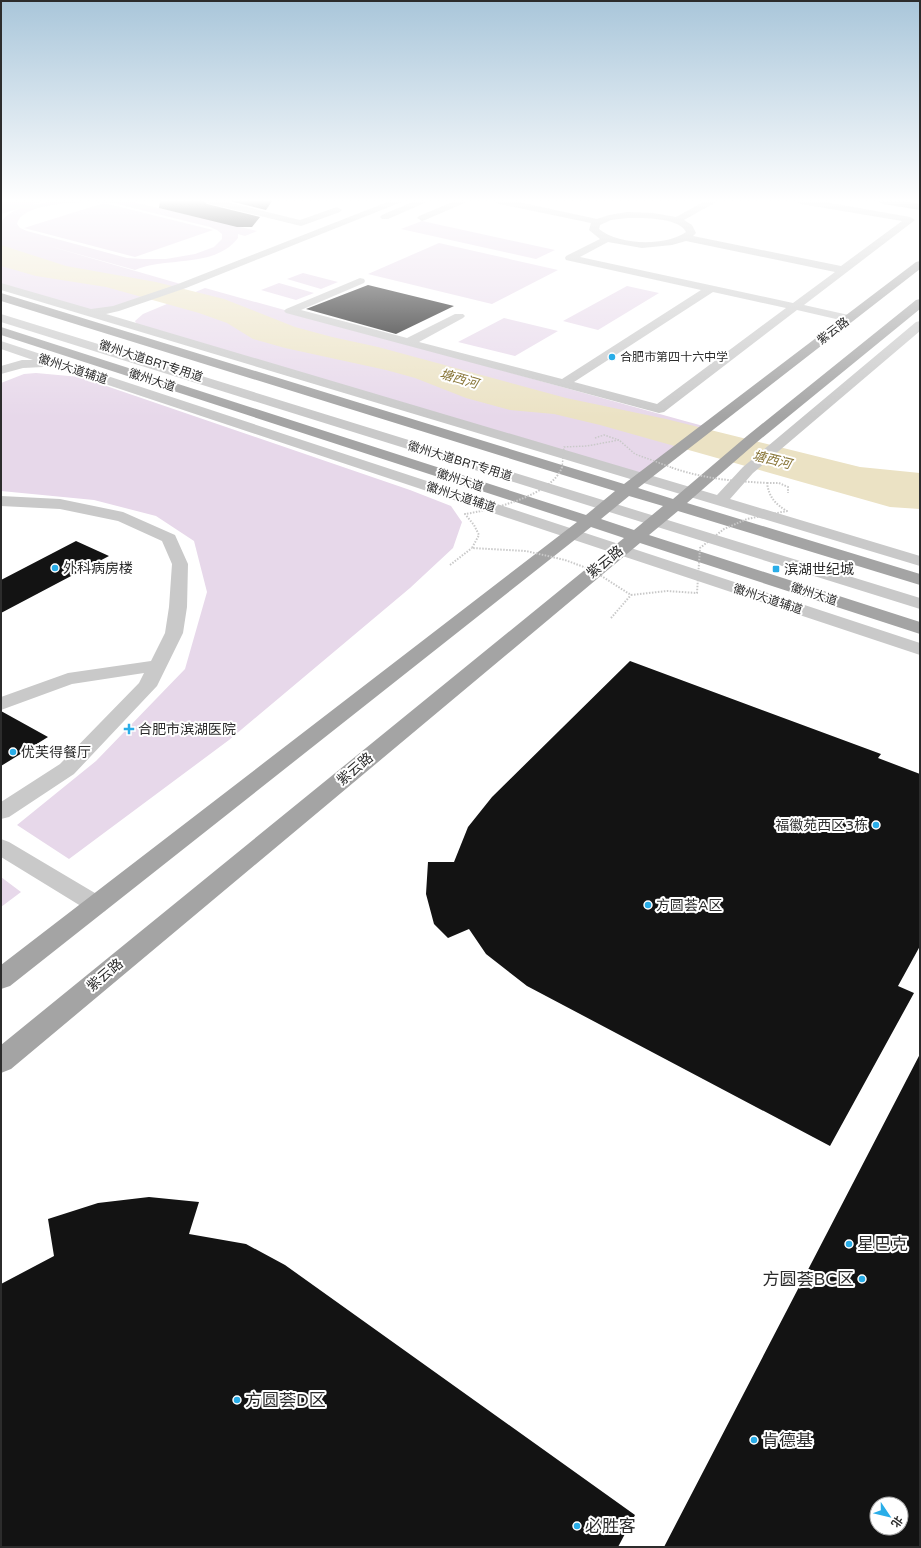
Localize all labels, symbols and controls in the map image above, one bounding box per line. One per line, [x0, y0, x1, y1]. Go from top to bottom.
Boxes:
street label: 紫云路 [814, 315, 852, 347]
street label: 徽州大道BRT专用道 [97, 337, 205, 385]
place label: 合肥市第四十六中学 [620, 350, 728, 364]
street label: 徽州大道辅道 [37, 351, 109, 387]
marker: 合肥市第四十六中学 [607, 352, 617, 362]
street label: 徽州大道 [127, 366, 177, 394]
water label: 塘西河 [438, 366, 483, 393]
street label: 徽州大道BRT专用道 [406, 438, 514, 484]
water label: 塘西河 [751, 448, 796, 473]
street label: 徽州大道 [435, 466, 485, 494]
street label: 徽州大道辅道 [425, 479, 497, 515]
street label: 紫云路 [583, 542, 627, 582]
place label: 外科病房楼 [63, 560, 133, 577]
place label: 滨湖世纪城 [784, 561, 854, 578]
marker: 外科病房楼 [50, 563, 60, 573]
marker: 滨湖世纪城 [771, 564, 781, 574]
street label: 徽州大道 [789, 580, 839, 608]
street label: 徽州大道辅道 [732, 581, 804, 617]
place label: 合肥市滨湖医院 [138, 721, 236, 738]
marker: 合肥市滨湖医院 [123, 723, 135, 735]
place label: 优芙得餐厅 [21, 744, 91, 761]
marker: 优芙得餐厅 [8, 747, 18, 757]
street label: 紫云路 [333, 749, 377, 789]
place label: 福徽苑西区3栋 [775, 817, 868, 834]
marker: 福徽苑西区3栋 [871, 820, 881, 830]
place label: 方圆荟A区 [656, 897, 722, 914]
marker: 方圆荟A区 [643, 900, 653, 910]
street label: 紫云路 [83, 955, 127, 995]
place label: 星巴克 [857, 1234, 908, 1255]
marker: 星巴克 [844, 1239, 854, 1249]
place label: 方圆荟BC区 [762, 1269, 854, 1290]
marker: 方圆荟BC区 [857, 1274, 867, 1284]
place label: 方圆荟D区 [245, 1390, 326, 1411]
marker: 方圆荟D区 [232, 1395, 242, 1405]
place label: 肯德基 [762, 1430, 813, 1451]
marker: 肯德基 [749, 1435, 759, 1445]
north arrow [869, 1496, 909, 1536]
text: 北 [888, 1513, 905, 1530]
place label: 必胜客 [585, 1516, 636, 1537]
marker: 必胜客 [572, 1521, 582, 1531]

